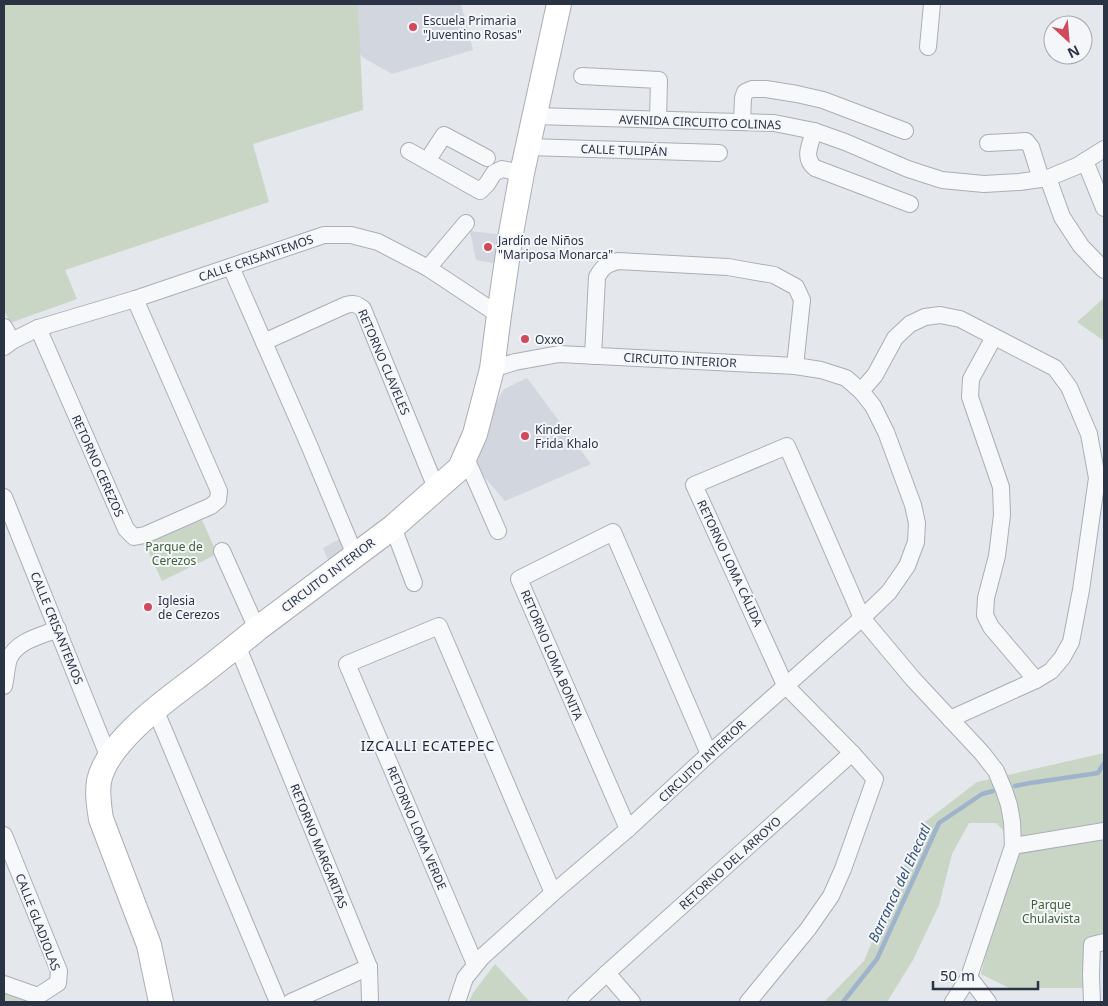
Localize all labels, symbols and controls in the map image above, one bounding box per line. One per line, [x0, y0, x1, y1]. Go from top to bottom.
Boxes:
place label: Escuela Primaria "Juventino Rosas" [423, 12, 522, 43]
north arrow [1043, 15, 1093, 65]
marker: Escuela Primaria "Juventino Rosas" [407, 21, 419, 33]
text: N [1065, 41, 1083, 63]
street label: AVENIDA CIRCUITO COLINAS [619, 111, 782, 133]
street label: CALLE TULIPÁN [580, 140, 668, 160]
street label: CALLE CRISANTEMOS [196, 230, 316, 286]
place label: Jardín de Niños "Mariposa Monarca" [497, 232, 613, 263]
marker: Jardín de Niños "Mariposa Monarca" [482, 241, 494, 253]
street label: RETORNO CLAVELES [354, 306, 414, 418]
place label: Oxxo [535, 331, 564, 348]
marker: Oxxo [519, 333, 531, 345]
street label: CIRCUITO INTERIOR [623, 349, 738, 371]
street label: RETORNO CEREZOS [68, 412, 128, 520]
place label: Kinder Frida Khalo [535, 421, 598, 452]
marker: Kinder Frida Khalo [519, 430, 531, 442]
street label: RETORNO LOMA CÁLIDA [693, 497, 767, 629]
street label: CIRCUITO INTERIOR [278, 534, 379, 616]
park label: Parque de Cerezos [145, 538, 203, 569]
street label: CALLE CRISANTEMOS [27, 569, 88, 687]
street label: RETORNO LOMA BONITA [517, 587, 587, 723]
place label: Iglesia de Cerezos [158, 592, 220, 623]
marker: Iglesia de Cerezos [142, 601, 154, 613]
street label: CIRCUITO INTERIOR [655, 716, 750, 806]
district label: IZCALLI ECATEPEC [361, 736, 495, 755]
street label: RETORNO LOMA VERDE [383, 764, 451, 892]
street label: RETORNO MARGARITAS [286, 781, 352, 911]
street label: RETORNO DEL ARROYO [675, 813, 785, 913]
water label: Barranca del Ehecatl [863, 820, 935, 945]
street label: CALLE GLADIOLAS [12, 871, 65, 974]
park label: Parque Chulavista [1022, 896, 1080, 927]
scale bar [933, 958, 1038, 990]
text: 50 m [940, 965, 975, 985]

